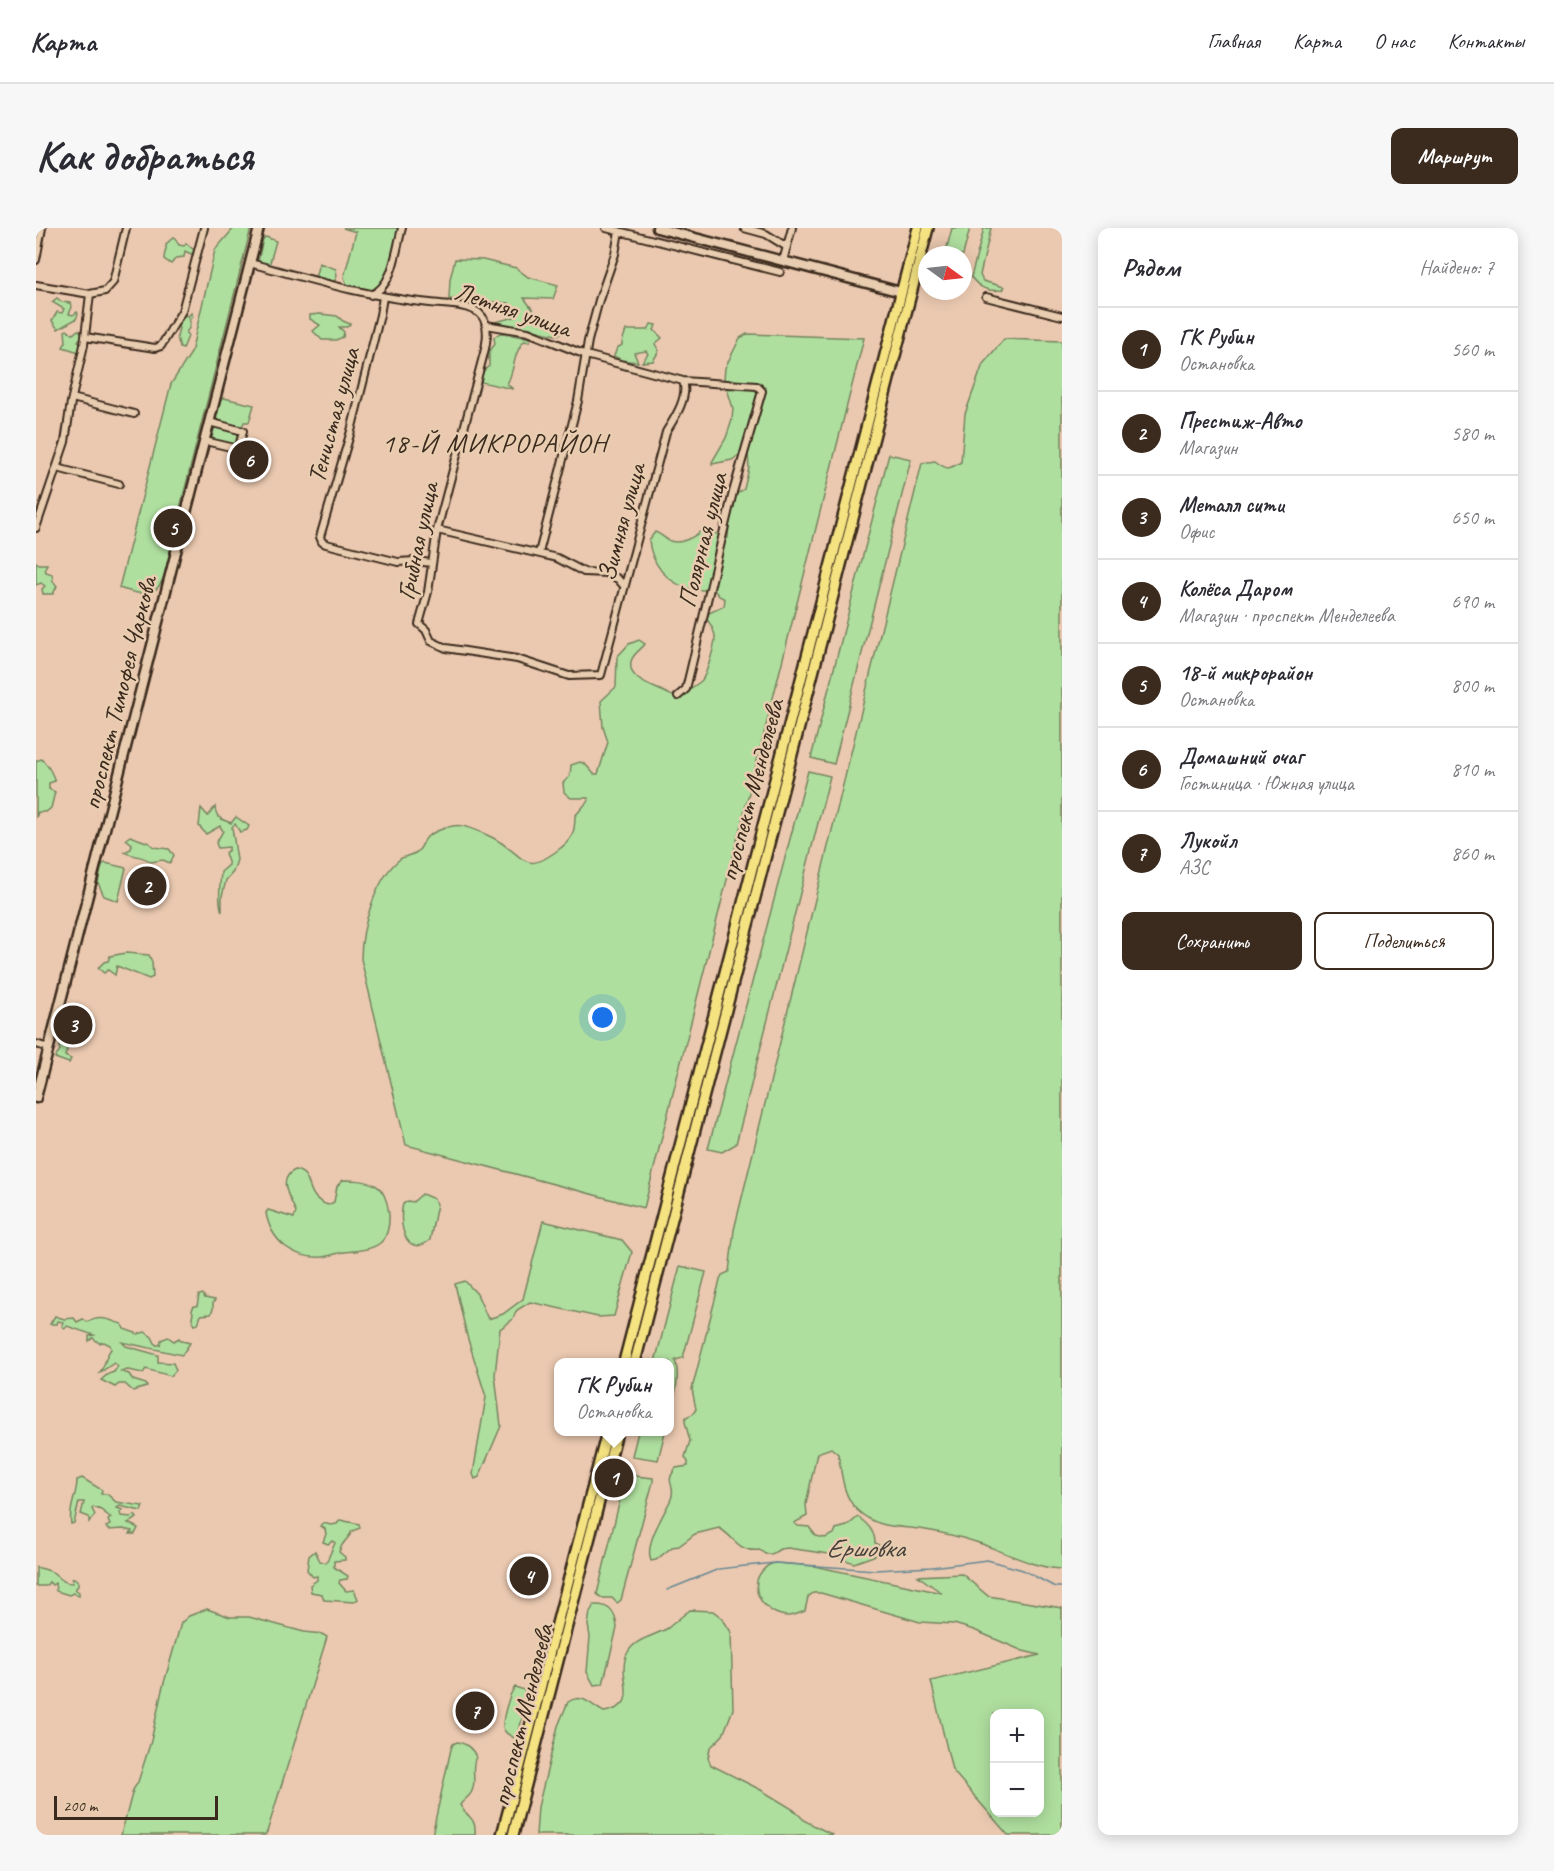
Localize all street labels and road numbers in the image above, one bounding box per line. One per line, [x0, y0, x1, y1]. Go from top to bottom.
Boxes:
street label: Летняя улица [450, 274, 577, 345]
street label: Тенистая улица [300, 342, 368, 486]
street label: Зимняя улица [590, 457, 654, 585]
street label: Полярная улица [670, 468, 735, 611]
street label: Грибная улица [389, 477, 447, 603]
street label: проспект Тимофея Чаркова [75, 571, 165, 813]
street label: проспект Менделеева [711, 694, 792, 885]
street label: проспект Менделеева [484, 1619, 561, 1810]

